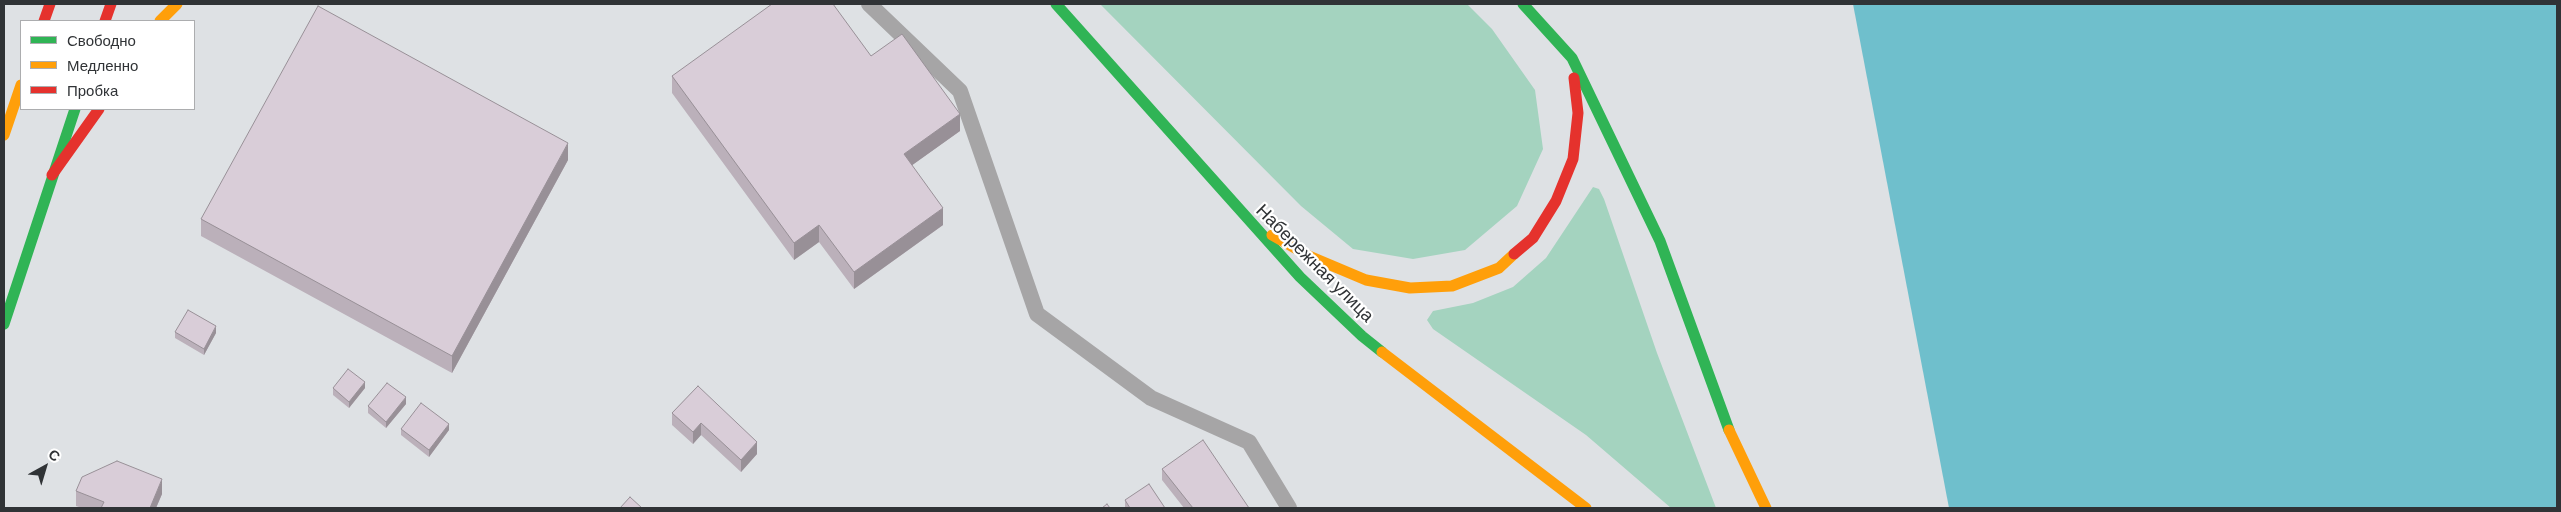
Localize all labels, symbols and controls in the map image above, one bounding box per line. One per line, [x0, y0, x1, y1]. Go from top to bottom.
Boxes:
legend [20, 20, 195, 110]
text: Свободно [67, 31, 136, 49]
text: Медленно [67, 56, 138, 74]
text: Пробка [67, 81, 118, 99]
street label: Набережная улица [1252, 200, 1378, 326]
north arrow [20, 442, 70, 492]
text: С [45, 445, 64, 465]

